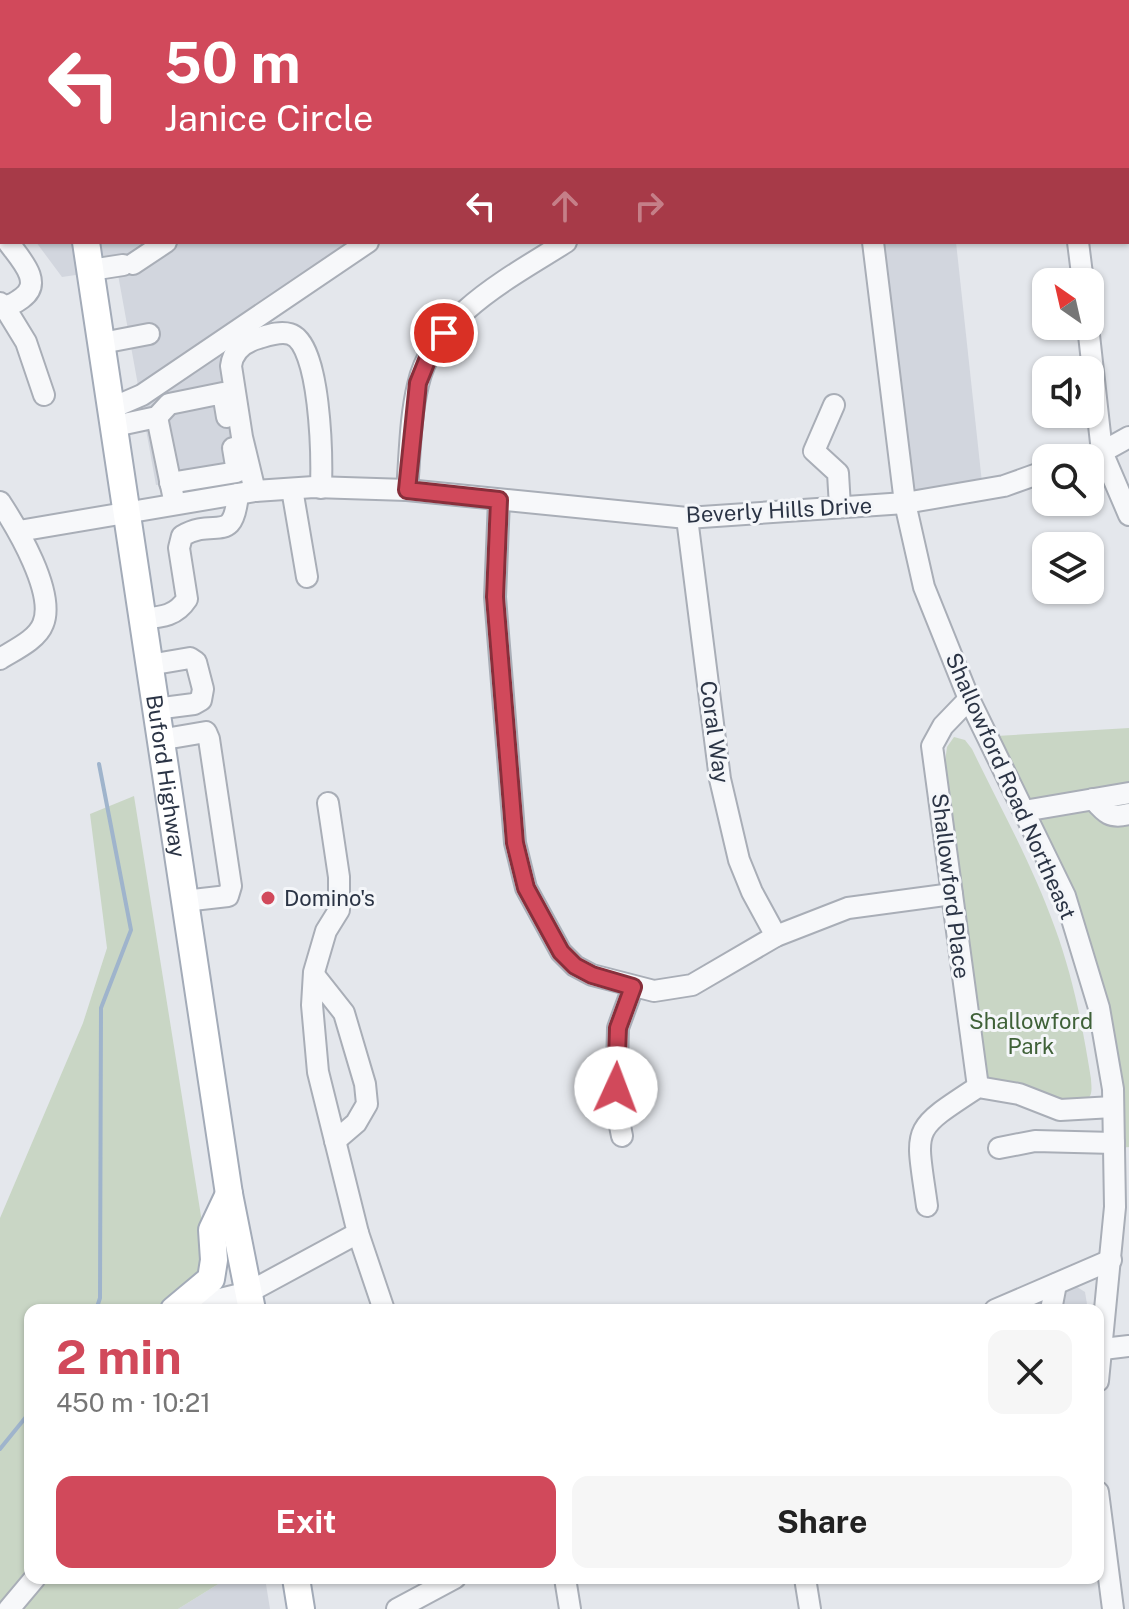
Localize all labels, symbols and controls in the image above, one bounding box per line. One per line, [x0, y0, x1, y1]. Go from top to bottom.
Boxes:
text: 50 m [164, 30, 301, 96]
icon: left [32, 32, 136, 136]
text: Janice Circle [164, 97, 373, 139]
icon: left [459, 184, 503, 228]
icon: ahead [543, 184, 587, 228]
icon: right [627, 184, 671, 228]
north arrow [1032, 268, 1104, 340]
map controls [1032, 268, 1104, 604]
pin [410, 299, 478, 367]
icon: arrive [422, 311, 466, 355]
button: sound [1032, 356, 1104, 428]
button: search [1032, 444, 1104, 516]
street label: Beverly Hills Drive [685, 492, 873, 528]
button: layers [1032, 532, 1104, 604]
street label: Shallowford Road Northeast [940, 649, 1082, 923]
street label: Coral Way [695, 679, 735, 785]
street label: Buford Highway [141, 693, 191, 859]
street label: Shallowford Place [927, 792, 975, 980]
place label: Domino's [284, 885, 375, 911]
marker: Domino's [259, 889, 277, 907]
park label: Shallowford Park [969, 1008, 1093, 1059]
position arrow [574, 1046, 658, 1130]
text: 2 min [56, 1328, 182, 1385]
button: close [988, 1330, 1072, 1414]
text: 450 m · 10:21 [56, 1387, 211, 1418]
button: Exit [56, 1476, 556, 1568]
button: Share [572, 1476, 1072, 1568]

